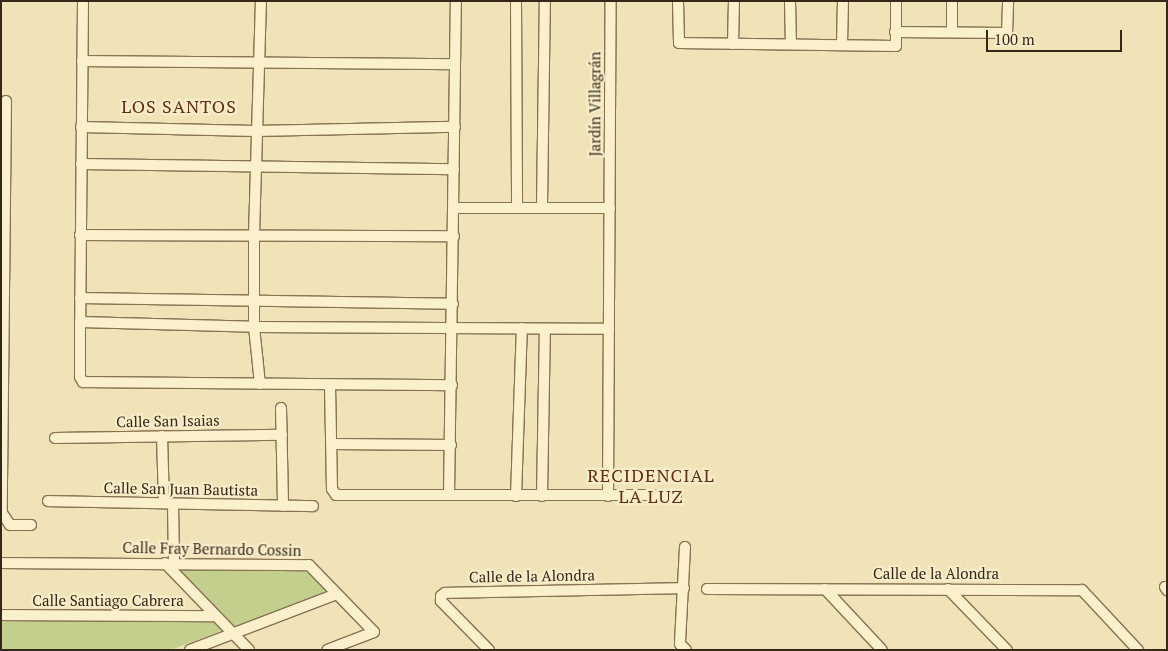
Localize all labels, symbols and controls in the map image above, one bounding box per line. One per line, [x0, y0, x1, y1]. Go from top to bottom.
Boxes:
scale bar [988, 20, 1124, 52]
text: 100 m [994, 29, 1035, 49]
street label: Jardín Villagrán [586, 51, 604, 157]
district label: LOS SANTOS [120, 95, 238, 117]
street label: Calle San Isaias [116, 411, 220, 431]
district label: RECIDENCIAL LA LUZ [586, 465, 716, 508]
street label: Calle San Juan Bautista [104, 479, 258, 499]
street label: Calle Fray Bernardo Cossin [122, 538, 302, 560]
street label: Calle de la Alondra [873, 565, 999, 583]
street label: Calle de la Alondra [469, 566, 595, 586]
street label: Calle Santiago Cabrera [32, 592, 184, 610]

